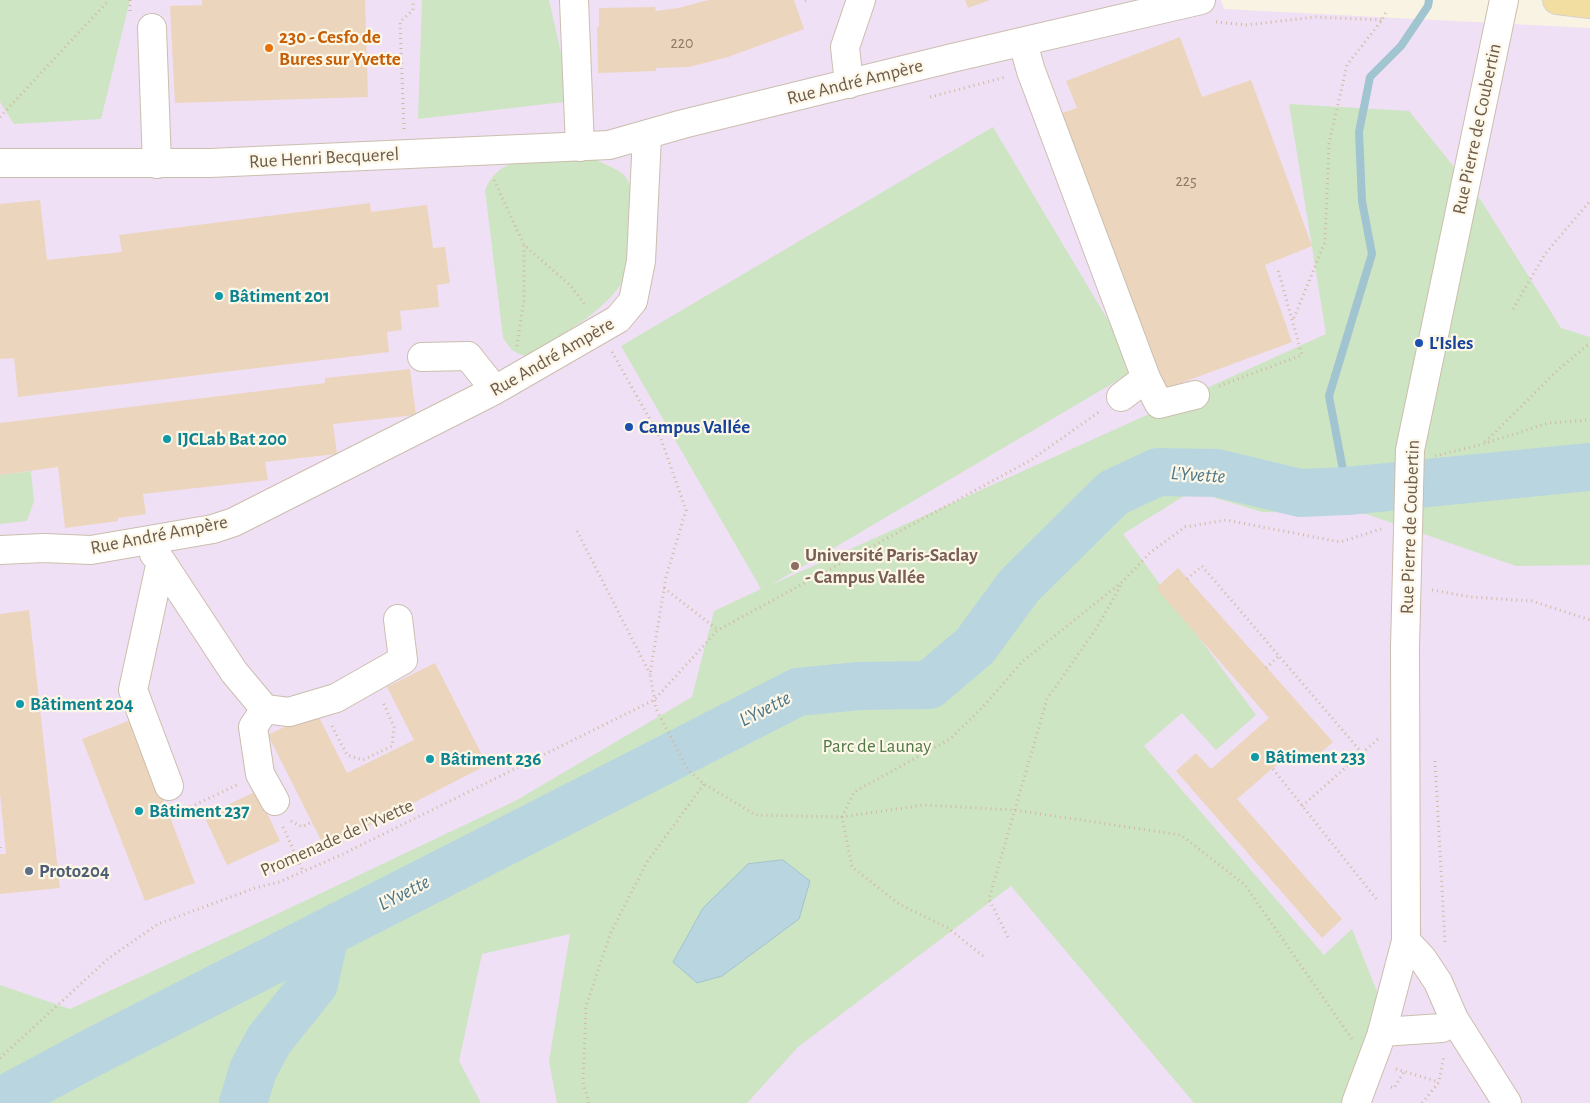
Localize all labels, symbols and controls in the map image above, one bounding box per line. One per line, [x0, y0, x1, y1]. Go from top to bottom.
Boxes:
place label: 230 - Cesfo de Bures sur Yvette [279, 26, 401, 70]
house number: 220 [670, 33, 694, 53]
street label: Rue Pierre de Coubertin [1448, 41, 1506, 217]
marker: 230 - Cesfo de Bures sur Yvette [263, 42, 275, 54]
street label: Rue André Ampère [785, 54, 925, 110]
street label: Rue Henri Becquerel [248, 143, 400, 173]
house number: 225 [1175, 171, 1197, 191]
place label: Bâtiment 201 [229, 285, 330, 307]
marker: Bâtiment 201 [213, 290, 225, 302]
street label: Rue André Ampère [486, 312, 618, 402]
place label: L'Isles [1429, 332, 1473, 354]
marker: L'Isles [1413, 337, 1425, 349]
place label: Campus Vallée [639, 416, 750, 438]
marker: Campus Vallée [623, 421, 635, 433]
place label: IJCLab Bat 200 [177, 428, 287, 450]
marker: IJCLab Bat 200 [161, 433, 173, 445]
street label: Rue Pierre de Coubertin [1396, 439, 1424, 615]
water label: L'Yvette [1170, 461, 1226, 489]
street label: Rue André Ampère [88, 511, 230, 559]
place label: Université Paris-Saclay - Campus Vallée [805, 544, 978, 588]
marker: Université Paris-Saclay - Campus Vallée [789, 560, 801, 572]
water label: L'Yvette [735, 686, 795, 732]
place label: Bâtiment 204 [30, 693, 134, 715]
marker: Bâtiment 204 [14, 698, 26, 710]
park label: Parc de Launay [823, 735, 931, 757]
place label: Bâtiment 233 [1265, 746, 1365, 768]
place label: Bâtiment 236 [440, 748, 541, 770]
marker: Bâtiment 233 [1249, 751, 1261, 763]
marker: Bâtiment 236 [424, 753, 436, 765]
street label: Promenade de l'Yvette [257, 794, 417, 882]
place label: Bâtiment 237 [149, 800, 250, 822]
marker: Bâtiment 237 [133, 805, 145, 817]
place label: Proto204 [39, 860, 109, 882]
marker: Proto204 [23, 865, 35, 877]
water label: L'Yvette [374, 870, 434, 916]

